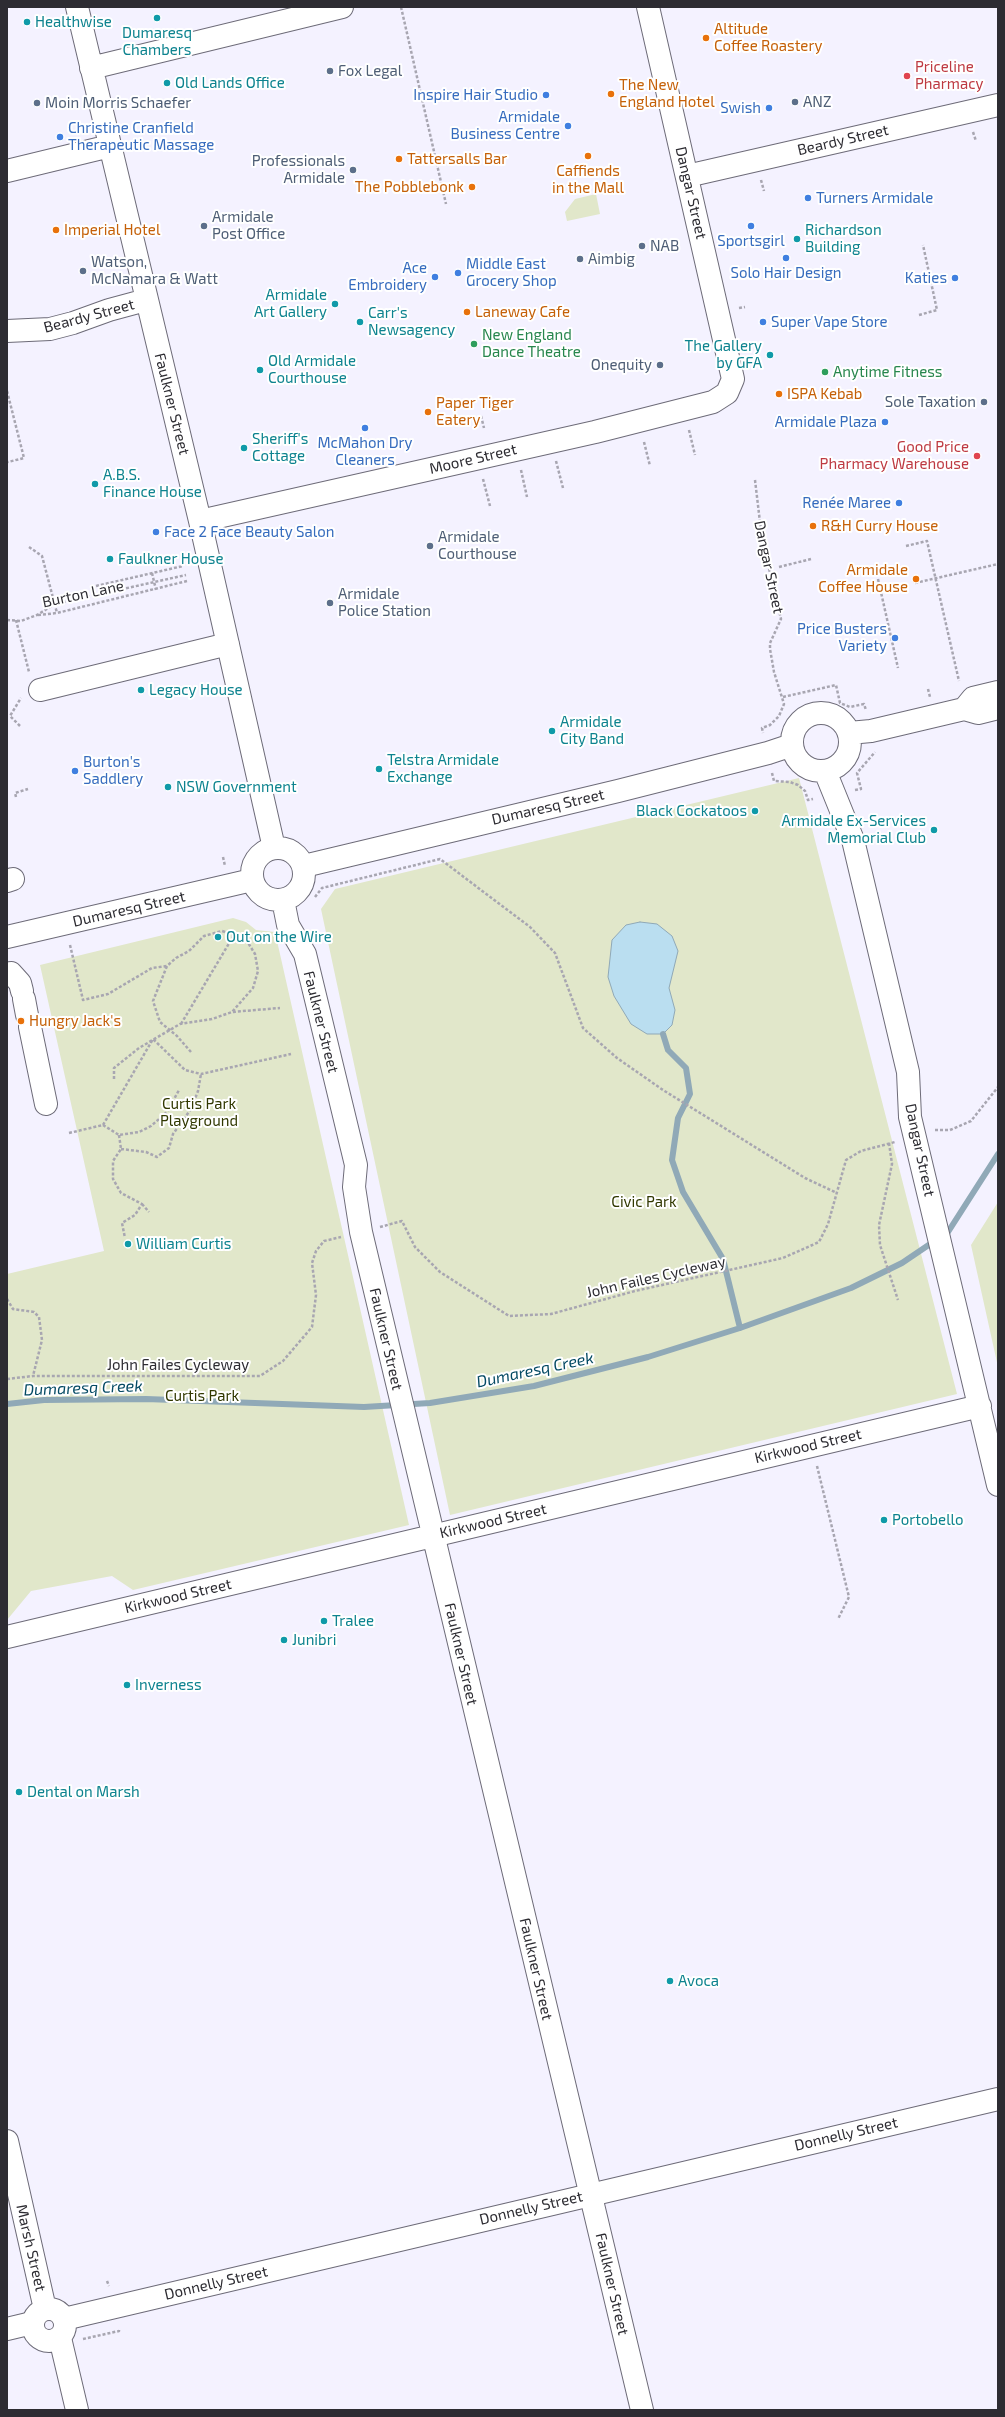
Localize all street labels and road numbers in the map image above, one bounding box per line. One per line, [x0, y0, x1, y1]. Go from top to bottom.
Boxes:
street label: Beardy Street [796, 121, 890, 159]
street label: Dangar Street [672, 145, 710, 241]
street label: Beardy Street [42, 295, 136, 337]
street label: Faulkner Street [151, 351, 193, 457]
street label: Moore Street [428, 440, 518, 478]
street label: Dangar Street [750, 519, 788, 615]
street label: Burton Lane [41, 577, 125, 611]
street label: Dumaresq Street [490, 785, 606, 829]
street label: Dumaresq Street [71, 887, 187, 931]
street label: Faulkner Street [300, 969, 342, 1075]
street label: Dangar Street [901, 1102, 939, 1198]
street label: John Failes Cycleway [585, 1252, 727, 1302]
street label: Faulkner Street [365, 1286, 407, 1392]
street label: John Failes Cycleway [107, 1356, 249, 1374]
street label: Kirkwood Street [753, 1425, 863, 1467]
street label: Kirkwood Street [438, 1500, 548, 1542]
street label: Kirkwood Street [123, 1575, 233, 1617]
street label: Faulkner Street [440, 1601, 482, 1707]
street label: Faulkner Street [515, 1916, 557, 2022]
street label: Donnelly Street [793, 2113, 899, 2155]
street label: Donnelly Street [478, 2187, 584, 2229]
street label: Marsh Street [12, 2203, 50, 2293]
street label: Faulkner Street [591, 2231, 633, 2337]
street label: Donnelly Street [163, 2262, 269, 2304]

